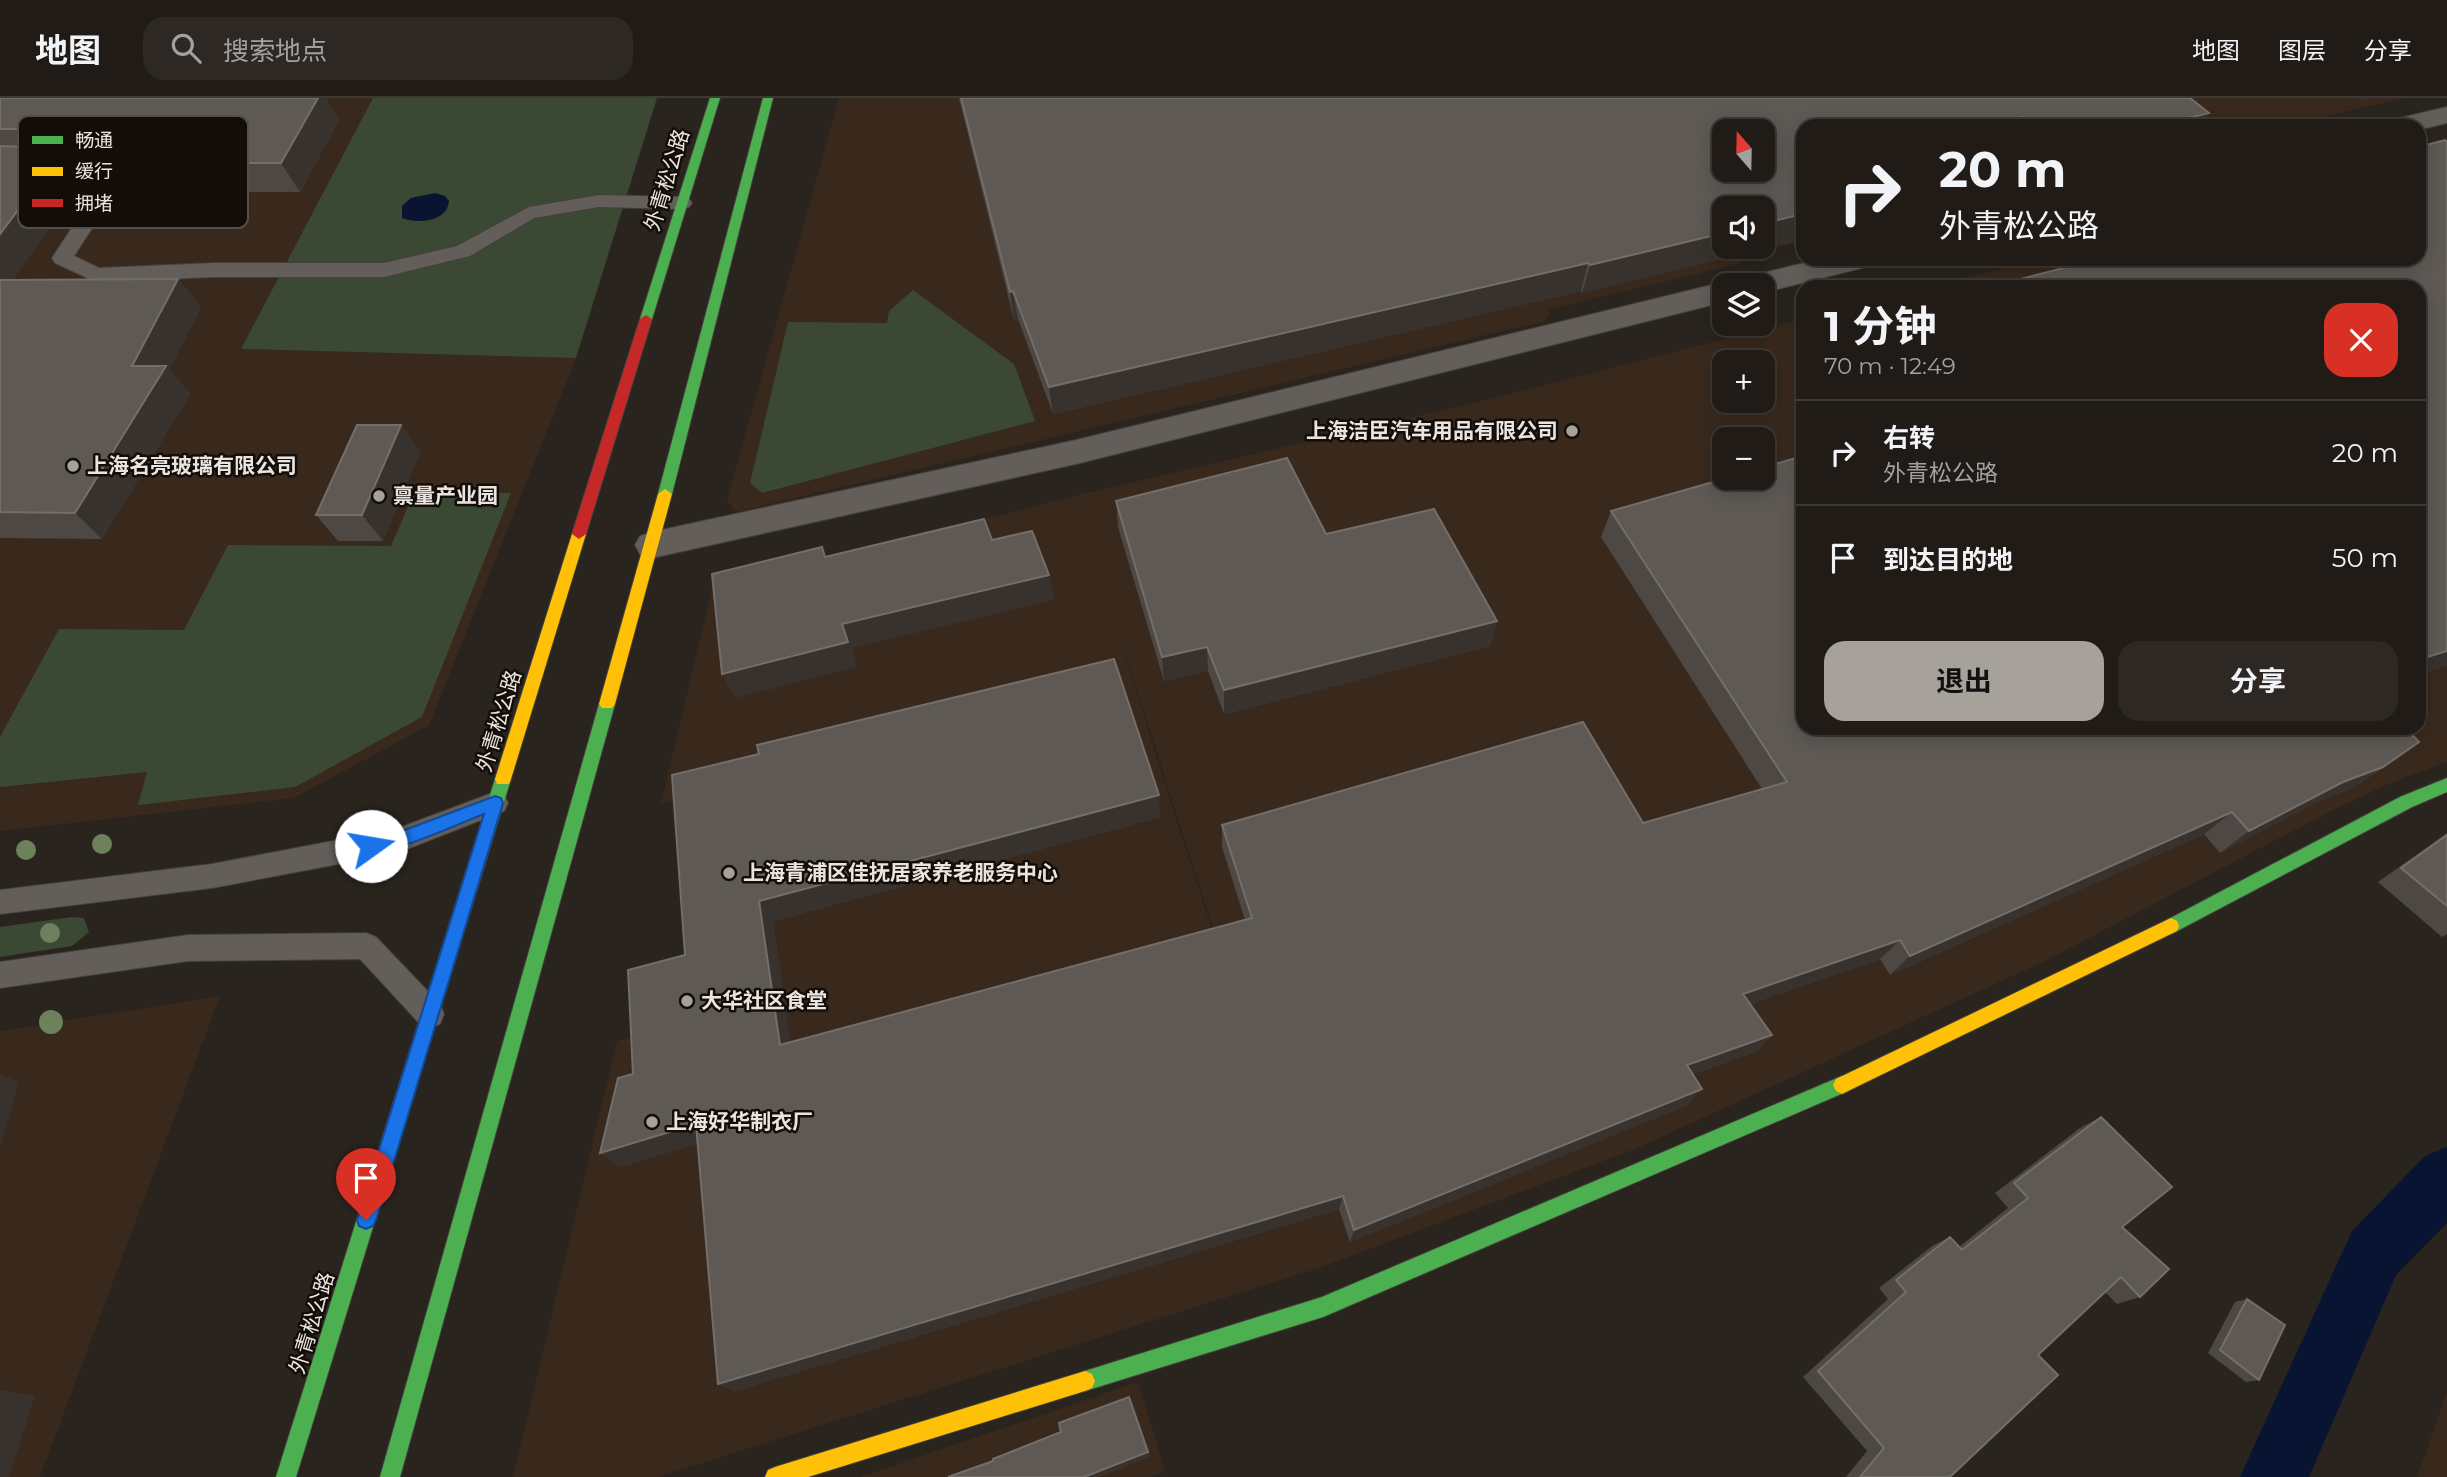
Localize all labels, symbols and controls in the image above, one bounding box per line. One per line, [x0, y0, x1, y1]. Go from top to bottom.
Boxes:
search box [143, 17, 633, 80]
icon: search [167, 29, 205, 67]
text: 地图 [35, 30, 101, 70]
text: 搜索地点 [223, 35, 327, 67]
text: 地图 [2192, 36, 2240, 65]
text: 图层 [2278, 36, 2326, 65]
text: 分享 [2364, 36, 2412, 65]
legend [18, 116, 248, 228]
north arrow [1712, 119, 1774, 182]
map controls [1712, 119, 1775, 490]
street label: 外青松公路 [639, 126, 694, 234]
text: 畅通 [75, 129, 113, 152]
text: 20 m [1939, 140, 2066, 199]
icon: right [1824, 147, 1915, 238]
text: 缓行 [75, 160, 113, 183]
text: 拥堵 [75, 192, 113, 215]
button: sound [1712, 196, 1775, 259]
text: 外青松公路 [1939, 206, 2099, 245]
button: layers [1712, 273, 1775, 336]
text: 1 分钟 [1824, 300, 1936, 352]
button: close [2324, 303, 2398, 377]
button: + [1712, 350, 1775, 413]
text: 70 m · 12:49 [1824, 352, 1956, 380]
place label: 上海洁臣汽车用品有限公司 [1306, 418, 1558, 443]
text: 右转 [1883, 422, 1935, 454]
marker: 上海洁臣汽车用品有限公司 [1564, 423, 1580, 439]
button: − [1712, 427, 1775, 490]
icon: right [1824, 434, 1862, 472]
text: 20 m [2332, 437, 2398, 469]
place label: 上海名亮玻璃有限公司 [87, 453, 297, 478]
marker: 上海名亮玻璃有限公司 [65, 458, 81, 474]
text: 外青松公路 [1883, 459, 1998, 487]
place label: 禀量产业园 [393, 483, 498, 508]
marker: 禀量产业园 [371, 488, 387, 504]
icon: arrive [1824, 539, 1862, 577]
text: 50 m [2332, 542, 2398, 574]
text: 到达目的地 [1883, 544, 2013, 576]
button: 退出 [1824, 641, 2104, 721]
button: 分享 [2118, 641, 2398, 721]
street label: 外青松公路 [471, 667, 526, 775]
position arrow [334, 809, 408, 883]
place label: 上海青浦区佳抚居家养老服务中心 [743, 860, 1058, 885]
marker: 上海青浦区佳抚居家养老服务中心 [721, 865, 737, 881]
place label: 大华社区食堂 [701, 988, 827, 1013]
marker: 大华社区食堂 [679, 993, 695, 1009]
place label: 上海好华制衣厂 [666, 1109, 813, 1134]
marker: 上海好华制衣厂 [644, 1114, 660, 1130]
pin [336, 1148, 396, 1220]
icon: arrive [347, 1159, 385, 1197]
street label: 外青松公路 [284, 1269, 339, 1377]

